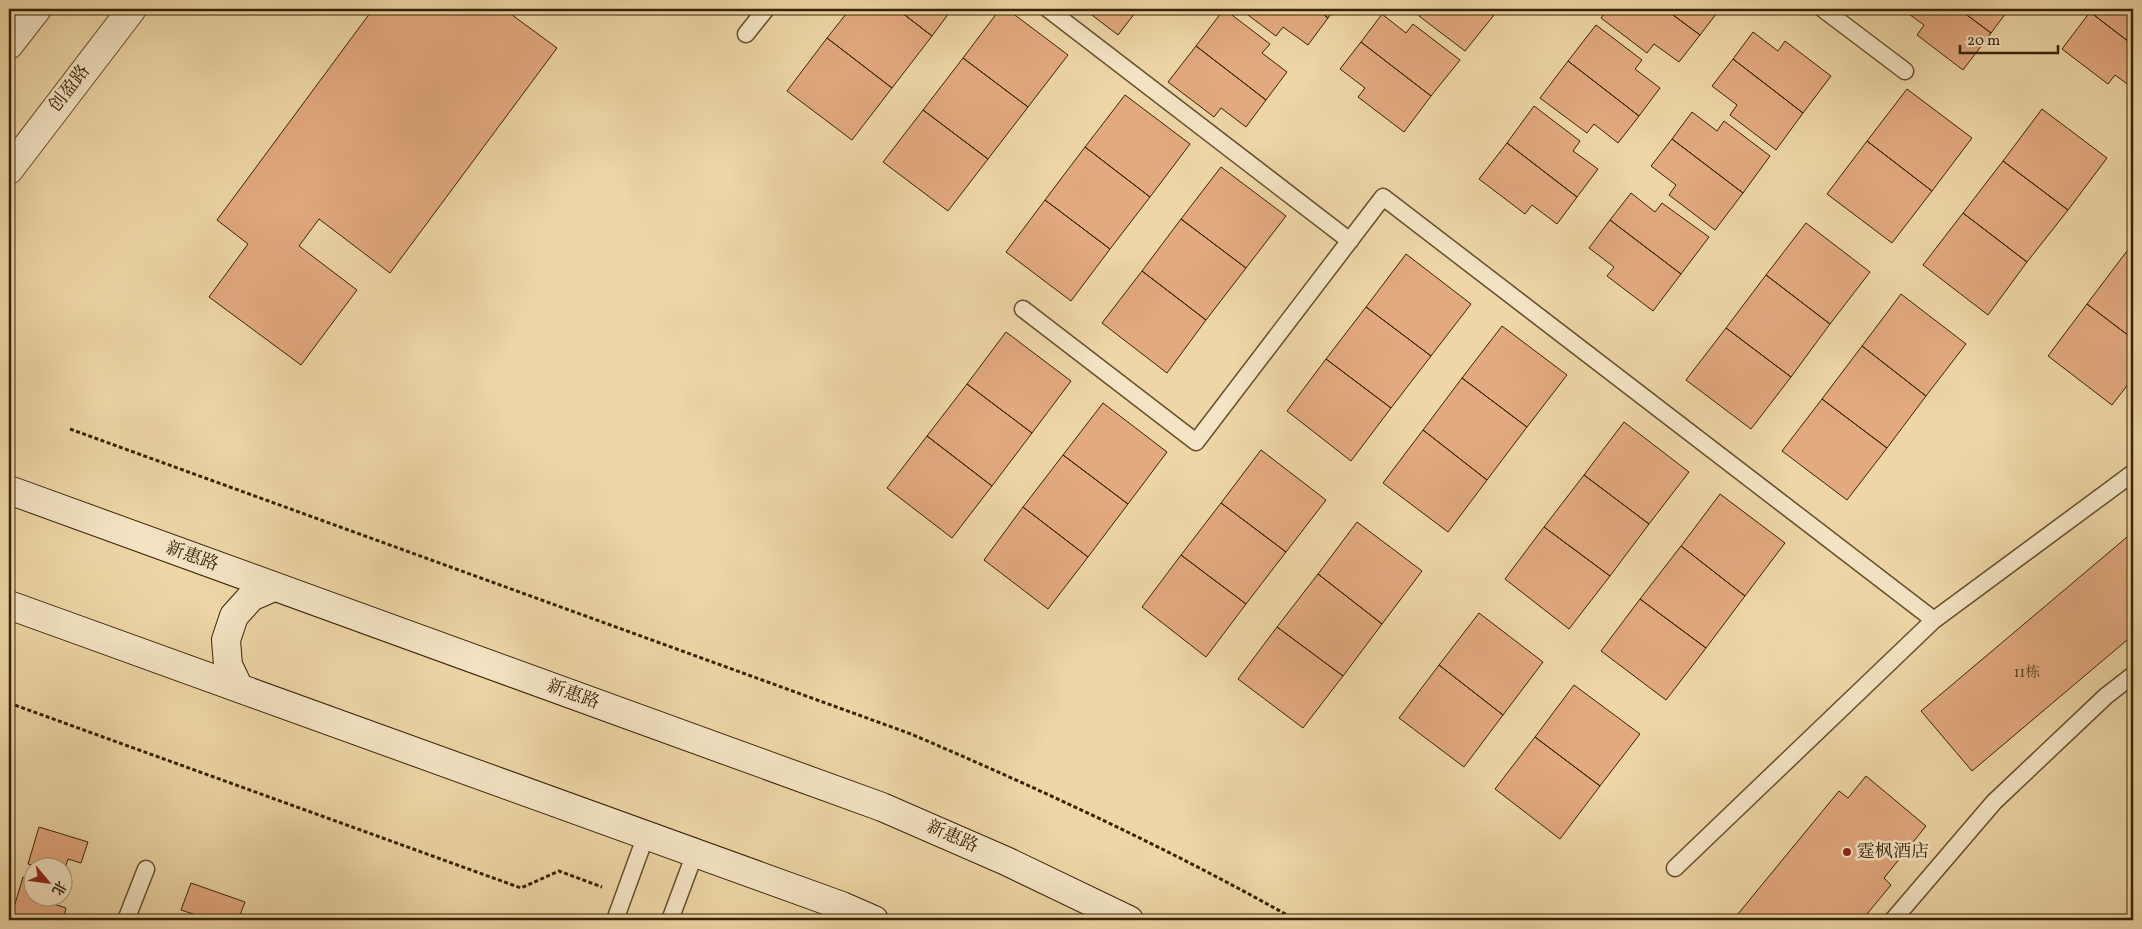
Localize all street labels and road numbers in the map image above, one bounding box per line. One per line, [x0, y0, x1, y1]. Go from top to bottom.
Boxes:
street label: 创盈路 [44, 60, 96, 118]
street label: 新惠路 [162, 536, 222, 578]
street label: 新惠路 [543, 674, 603, 716]
street label: 新惠路 [922, 815, 982, 859]

